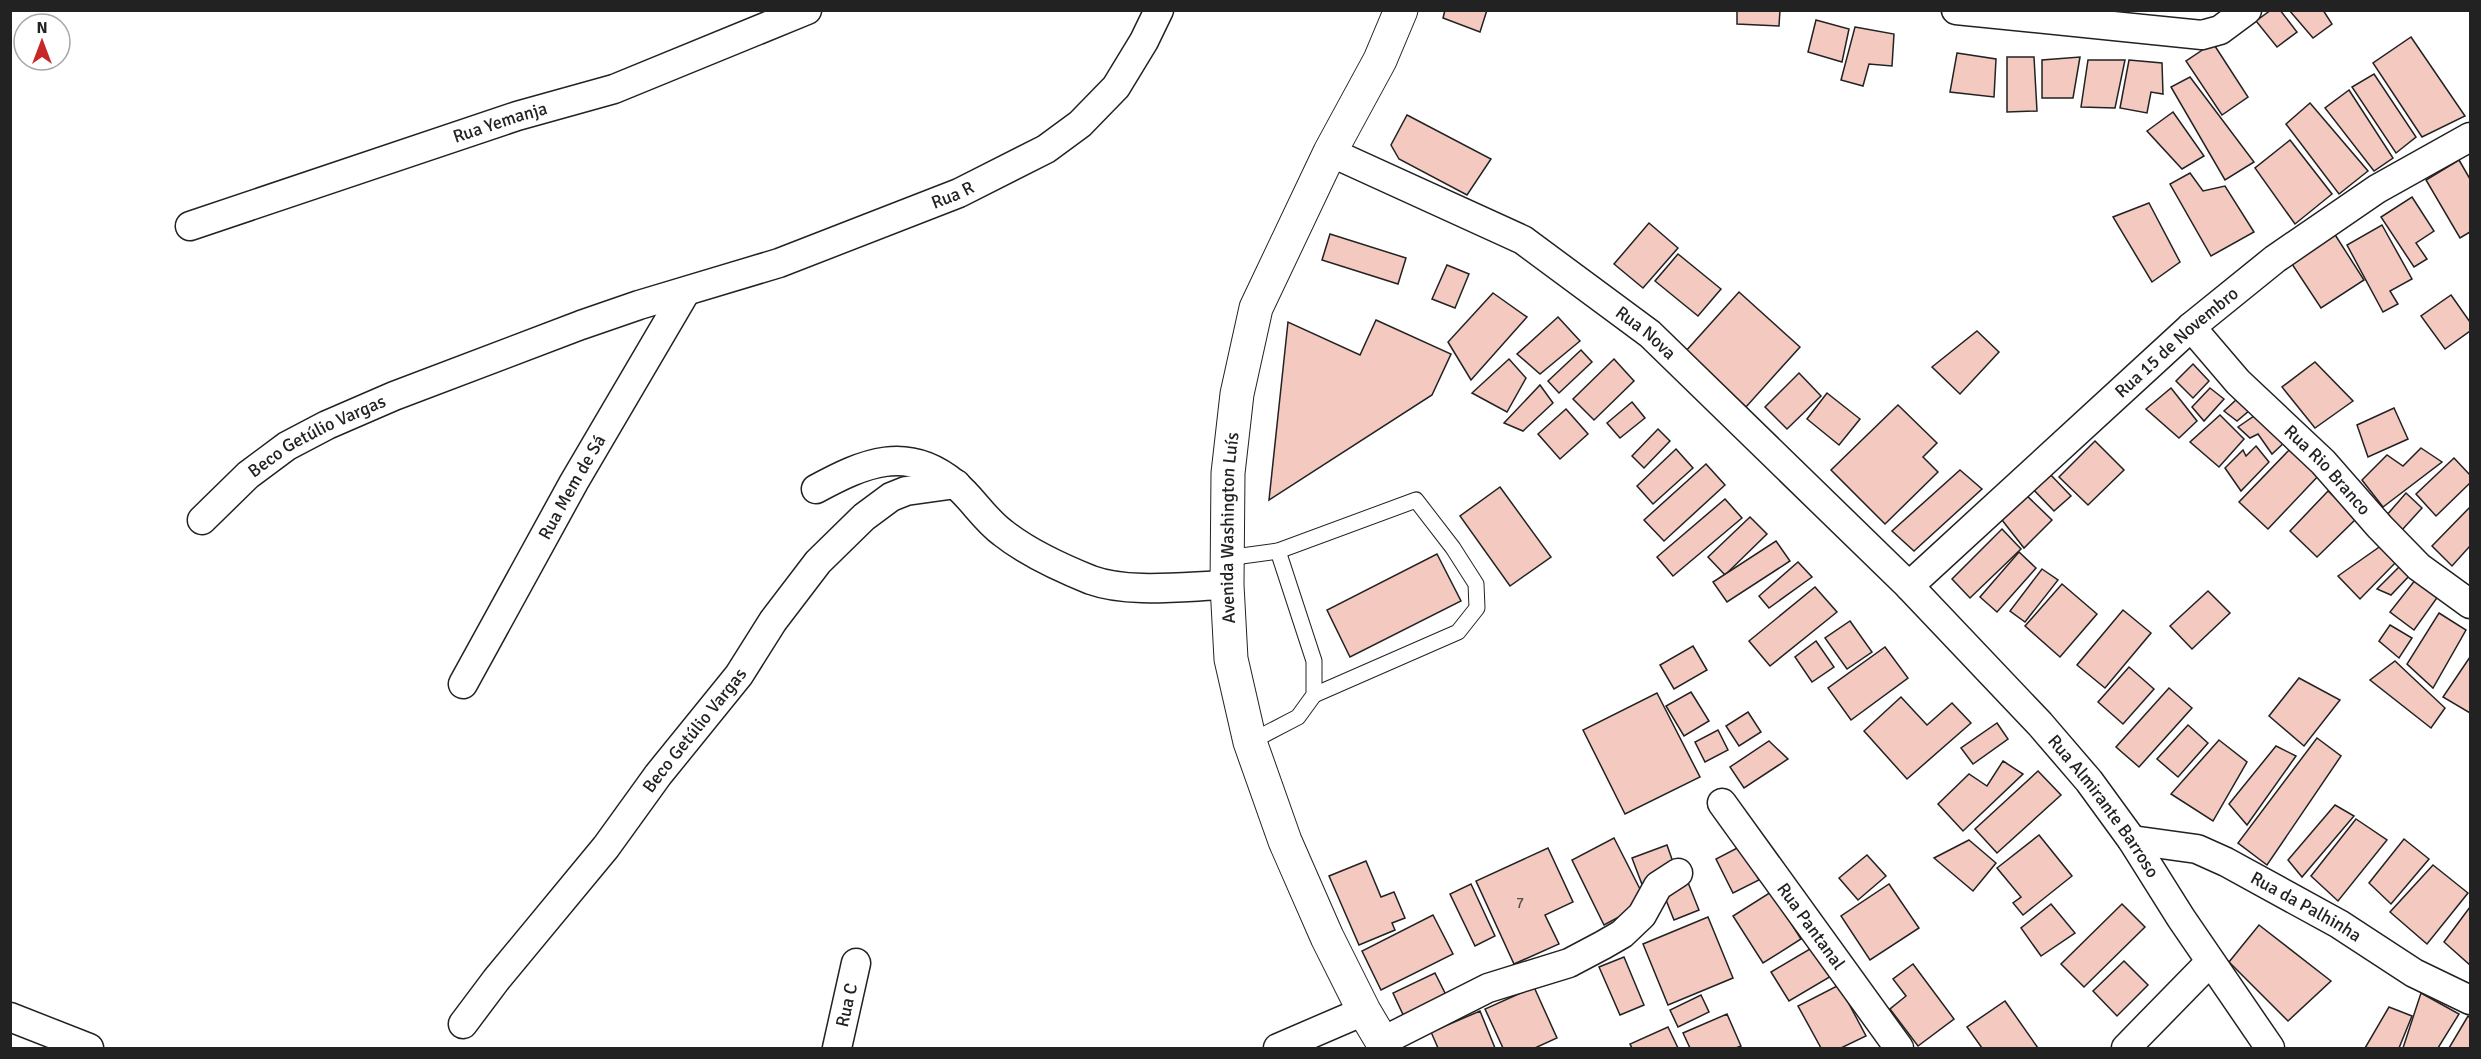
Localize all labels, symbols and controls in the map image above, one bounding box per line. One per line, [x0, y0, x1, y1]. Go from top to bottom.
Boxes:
north arrow [12, 12, 72, 72]
text: N [36, 18, 48, 38]
street label: Rua Yemanja [450, 97, 550, 148]
street label: Rua R [928, 176, 978, 214]
street label: Rua 15 de Novembro [2110, 282, 2243, 402]
street label: Rua Nova [1611, 301, 1681, 364]
street label: Beco Getúlio Vargas [244, 390, 389, 482]
street label: Rua Rio Branco [2280, 420, 2375, 520]
street label: Rua Mem de Sá [534, 431, 610, 543]
street label: Avenida Washington Luís [1216, 431, 1244, 624]
street label: Beco Getúlio Vargas [638, 664, 751, 797]
street label: Rua Almirante Barroso [2043, 730, 2164, 882]
street label: Rua da Palhinha [2247, 867, 2366, 947]
street label: Rua Pantanal [1772, 878, 1850, 974]
house number: 7 [1516, 894, 1524, 912]
street label: Rua C [831, 981, 862, 1029]

